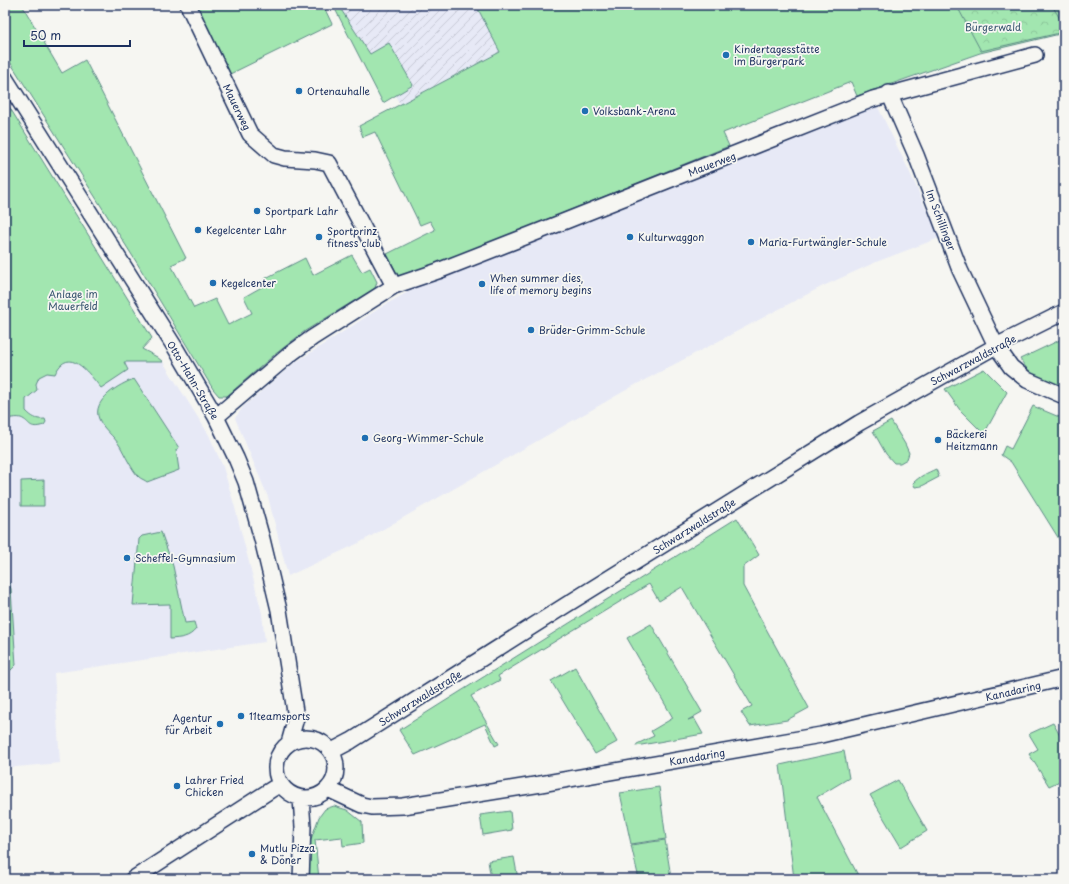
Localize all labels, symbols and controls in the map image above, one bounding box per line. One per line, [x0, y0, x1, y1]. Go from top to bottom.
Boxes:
park label: Bürgerwald [965, 19, 1021, 34]
scale bar [24, 22, 130, 48]
text: 50 m [30, 26, 61, 44]
place label: Kindertagesstätte im Bürgerpark [734, 41, 819, 68]
marker: Kindertagesstätte im Bürgerpark [721, 50, 731, 60]
street label: Mauerweg [220, 81, 255, 133]
place label: Ortenauhalle [307, 83, 371, 98]
marker: Ortenauhalle [294, 86, 304, 96]
place label: Volksbank-Arena [593, 103, 677, 118]
marker: Volksbank-Arena [580, 106, 590, 116]
street label: Mauerweg [686, 148, 738, 180]
street label: Im Schillinger [923, 187, 960, 253]
place label: Sportpark Lahr [265, 203, 339, 218]
marker: Sportpark Lahr [252, 206, 262, 216]
place label: Kegelcenter Lahr [206, 222, 287, 237]
place label: Sportprinz fitness club [327, 223, 380, 250]
marker: Kegelcenter Lahr [193, 225, 203, 235]
place label: Kulturwaggon [638, 229, 704, 244]
marker: Sportprinz fitness club [314, 232, 324, 242]
marker: Kulturwaggon [625, 232, 635, 242]
place label: Maria-Furtwängler-Schule [759, 234, 887, 249]
marker: Maria-Furtwängler-Schule [746, 237, 756, 247]
place label: When summer dies, life of memory begins [490, 270, 592, 298]
place label: Kegelcenter [221, 275, 276, 290]
marker: Kegelcenter [208, 278, 218, 288]
marker: When summer dies, life of memory begins [477, 279, 487, 289]
park label: Anlage im Mauerfeld [48, 286, 98, 313]
place label: Brüder-Grimm-Schule [539, 322, 646, 337]
marker: Brüder-Grimm-Schule [526, 325, 536, 335]
street label: Schwarzwaldstraße [927, 331, 1018, 389]
street label: Otto-Hahn-Straße [164, 337, 223, 422]
place label: Bäckerei Heitzmann [946, 426, 998, 453]
place label: Georg-Wimmer-Schule [373, 430, 485, 445]
marker: Georg-Wimmer-Schule [360, 433, 370, 443]
marker: Bäckerei Heitzmann [933, 435, 943, 445]
street label: Schwarzwaldstraße [649, 494, 738, 557]
place label: Scheffel-Gymnasium [135, 550, 236, 566]
marker: Scheffel-Gymnasium [122, 553, 132, 563]
street label: Schwarzwaldstraße [375, 666, 464, 729]
street label: Kanadaring [984, 677, 1042, 704]
place label: 11teamsports [249, 708, 311, 723]
place label: Agentur für Arbeit [165, 710, 212, 737]
marker: 11teamsports [236, 711, 246, 721]
marker: Agentur für Arbeit [215, 719, 225, 729]
street label: Kanadaring [668, 744, 726, 769]
place label: Lahrer Fried Chicken [185, 772, 244, 799]
marker: Lahrer Fried Chicken [172, 781, 182, 791]
place label: Mutlu Pizza & Döner [260, 840, 316, 867]
marker: Mutlu Pizza & Döner [247, 849, 257, 859]

